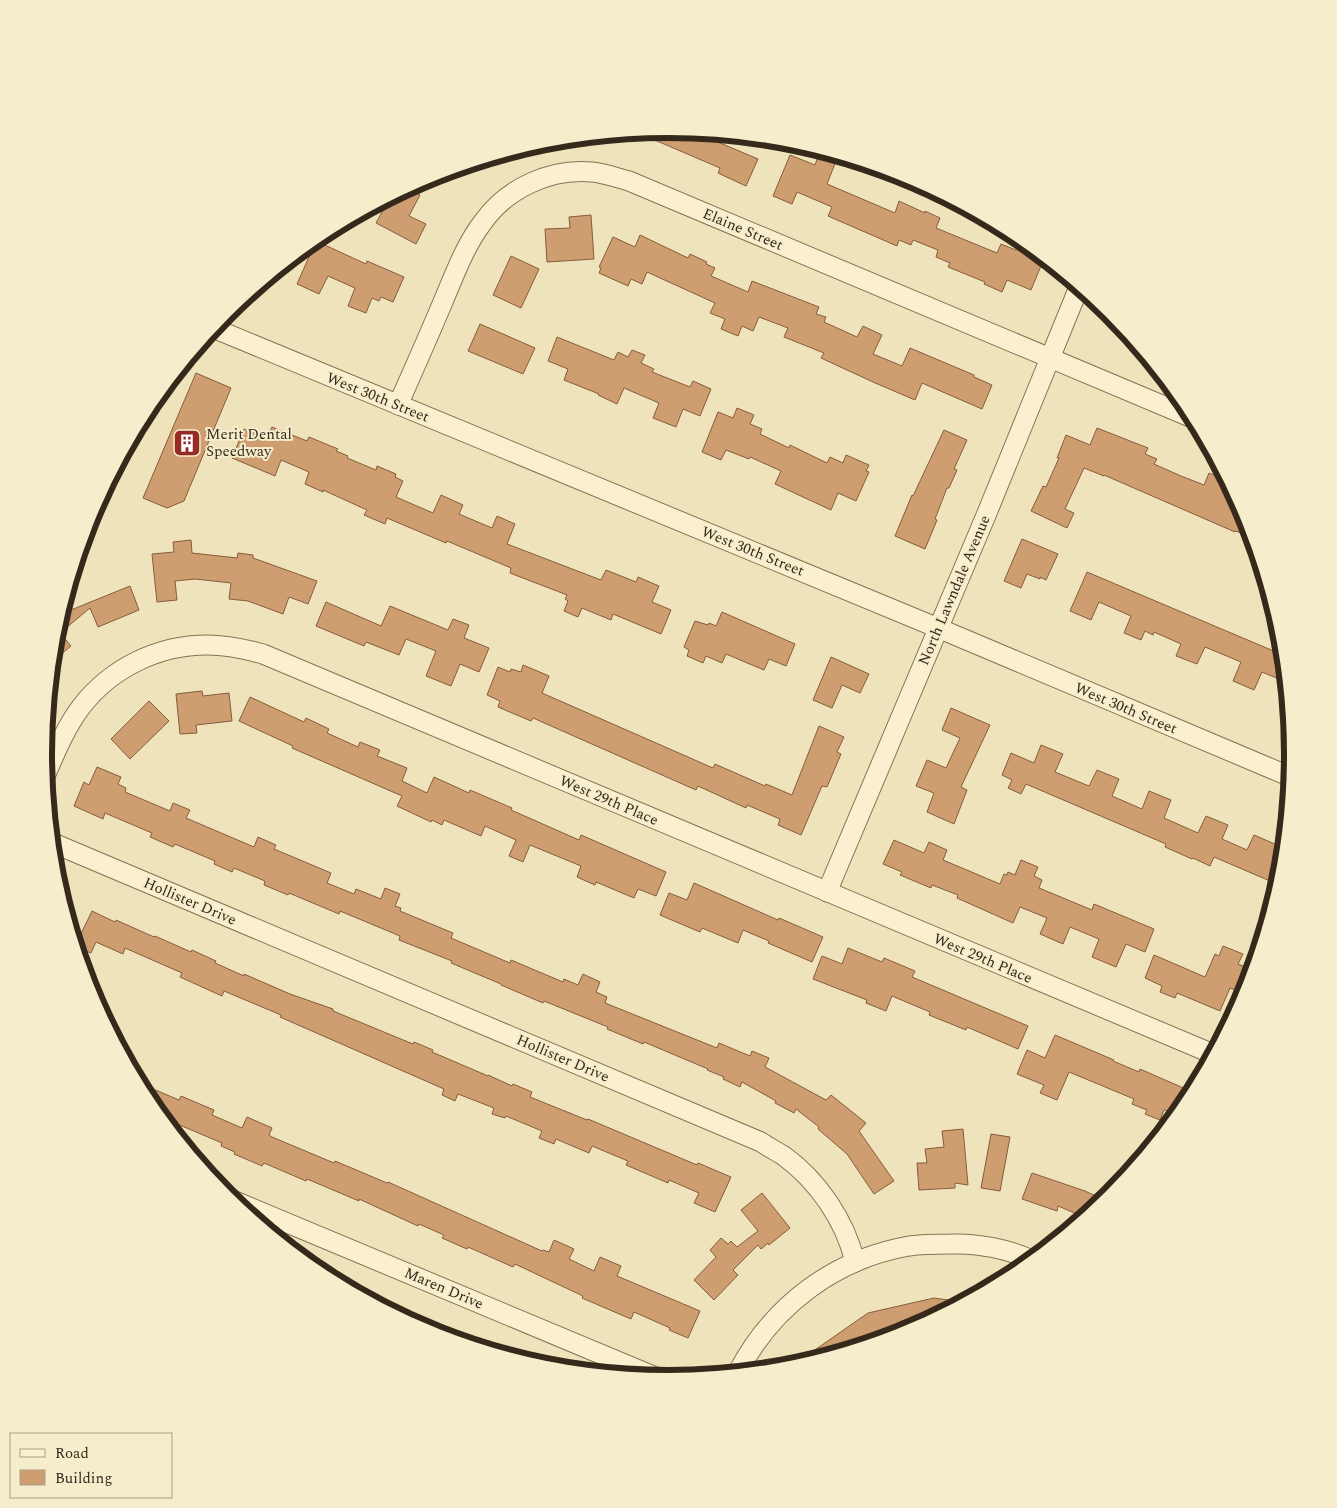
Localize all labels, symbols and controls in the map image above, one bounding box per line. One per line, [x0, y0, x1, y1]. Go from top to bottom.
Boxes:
street label: Elaine Street [699, 202, 787, 257]
street label: West 30th Street [323, 366, 433, 429]
place label: Merit Dental Speedway [206, 423, 292, 463]
building icon: Merit Dental Speedway [172, 428, 202, 458]
street label: North Lawndale Avenue [912, 511, 997, 669]
street label: West 30th Street [698, 520, 808, 583]
street label: West 30th Street [1071, 677, 1181, 740]
street label: West 29th Place [556, 769, 662, 832]
street label: Hollister Drive [140, 872, 240, 931]
street label: West 29th Place [930, 927, 1036, 990]
street label: Hollister Drive [513, 1029, 613, 1088]
street label: Maren Drive [401, 1261, 487, 1315]
legend [10, 1433, 172, 1498]
text: Road [55, 1442, 89, 1465]
text: Building [55, 1467, 112, 1490]

